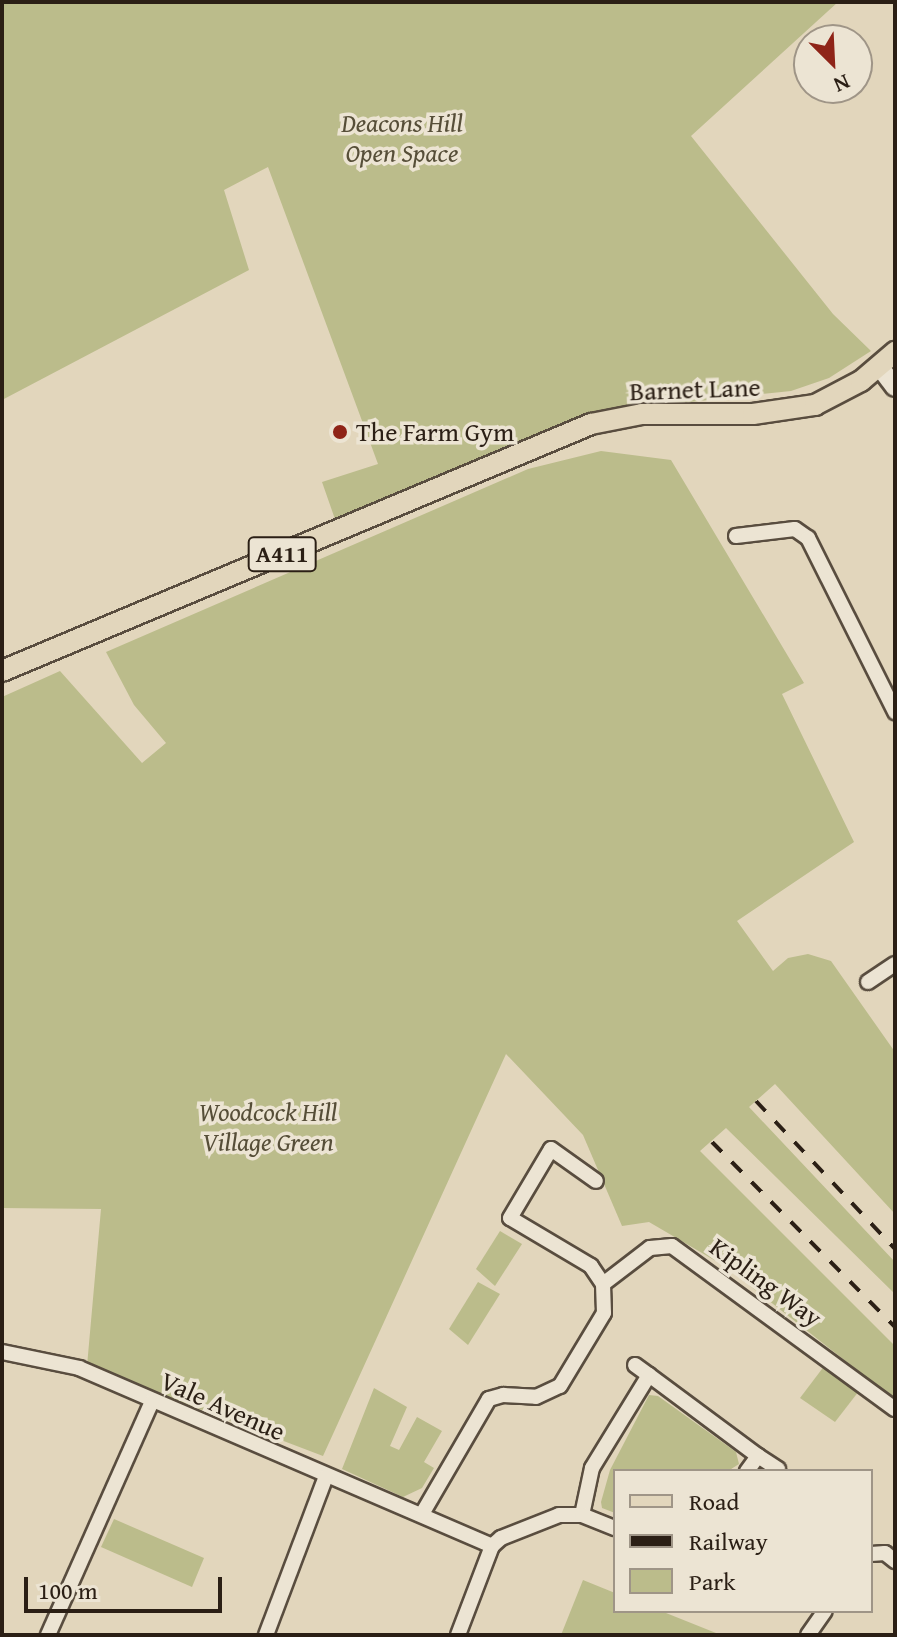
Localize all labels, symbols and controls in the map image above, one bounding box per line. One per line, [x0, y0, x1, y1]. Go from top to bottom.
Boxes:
north arrow [793, 24, 873, 104]
text: N [829, 66, 855, 102]
park label: Deacons Hill Open Space [341, 107, 463, 168]
street label: Barnet Lane [629, 371, 761, 407]
place label: The Farm Gym [356, 416, 514, 448]
marker: The Farm Gym [331, 423, 349, 441]
road number: A411 [246, 534, 318, 574]
park label: Woodcock Hill Village Green [199, 1096, 337, 1158]
street label: Kipling Way [704, 1231, 828, 1333]
street label: Vale Avenue [156, 1365, 290, 1447]
legend [613, 1469, 873, 1613]
text: Road [689, 1484, 739, 1519]
text: Railway [689, 1524, 768, 1559]
scale bar [28, 1561, 226, 1611]
text: Park [689, 1564, 735, 1599]
text: 100 m [38, 1573, 98, 1608]

